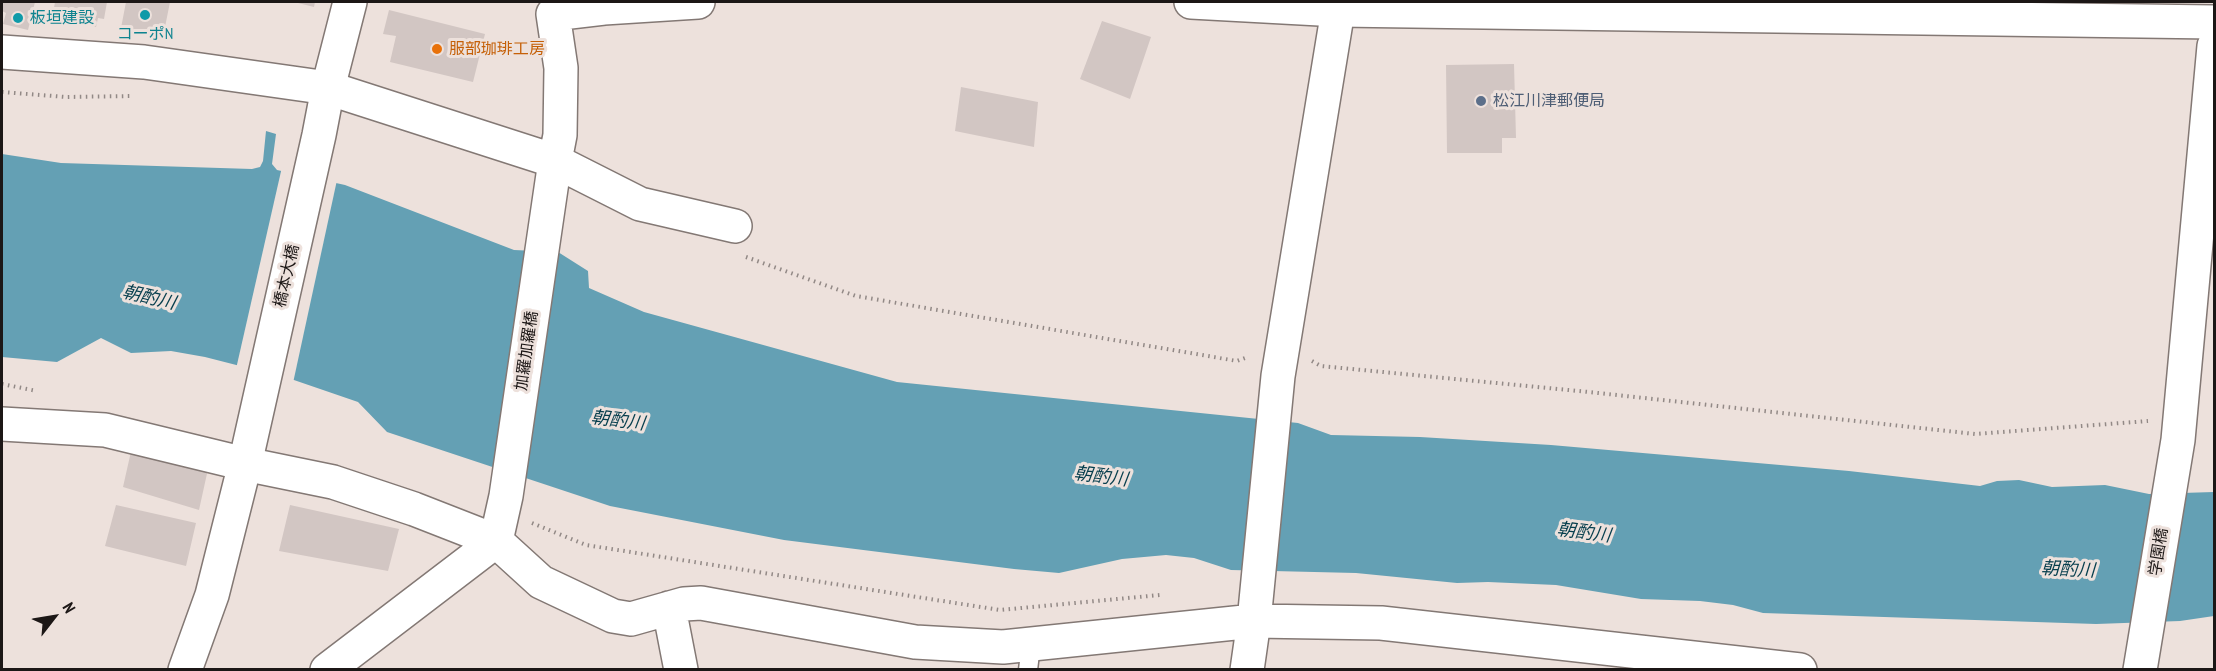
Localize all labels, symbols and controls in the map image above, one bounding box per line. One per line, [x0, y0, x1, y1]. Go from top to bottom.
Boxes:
place label: 板垣建設 [30, 8, 94, 28]
marker: コーポN [138, 8, 152, 22]
marker: 板垣建設 [11, 11, 25, 25]
place label: コーポN [117, 24, 173, 44]
place label: 服部珈琲工房 [449, 39, 545, 59]
marker: 服部珈琲工房 [430, 42, 444, 56]
place label: 松江川津郵便局 [1493, 91, 1605, 111]
marker: 松江川津郵便局 [1474, 94, 1488, 108]
street label: 橋本大橋 [270, 243, 304, 309]
water label: 朝酌川 [120, 281, 178, 315]
street label: 加羅加羅橋 [512, 310, 542, 392]
water label: 朝酌川 [590, 407, 646, 435]
water label: 朝酌川 [1073, 463, 1129, 491]
water label: 朝酌川 [1556, 519, 1612, 547]
street label: 学園橋 [2146, 527, 2172, 577]
water label: 朝酌川 [2040, 558, 2096, 582]
north arrow [24, 587, 84, 647]
text: N [59, 599, 80, 617]

